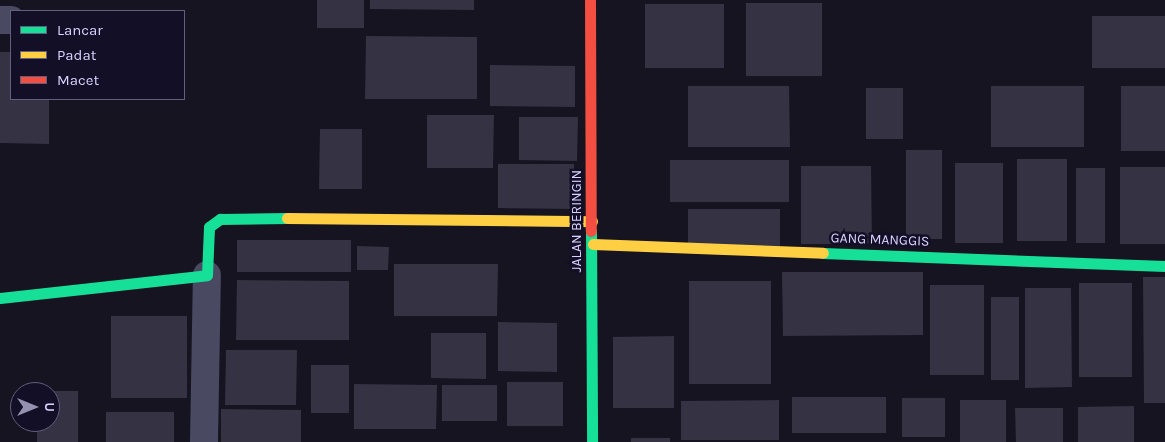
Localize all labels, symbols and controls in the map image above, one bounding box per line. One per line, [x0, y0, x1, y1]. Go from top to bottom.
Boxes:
legend [10, 10, 185, 100]
text: Lancar [57, 21, 103, 39]
text: Padat [57, 46, 96, 64]
text: Macet [57, 71, 99, 89]
street label: JALAN BERINGIN [569, 170, 585, 272]
street label: GANG MANGGIS [830, 230, 930, 250]
north arrow [10, 382, 60, 432]
text: U [41, 402, 58, 412]

